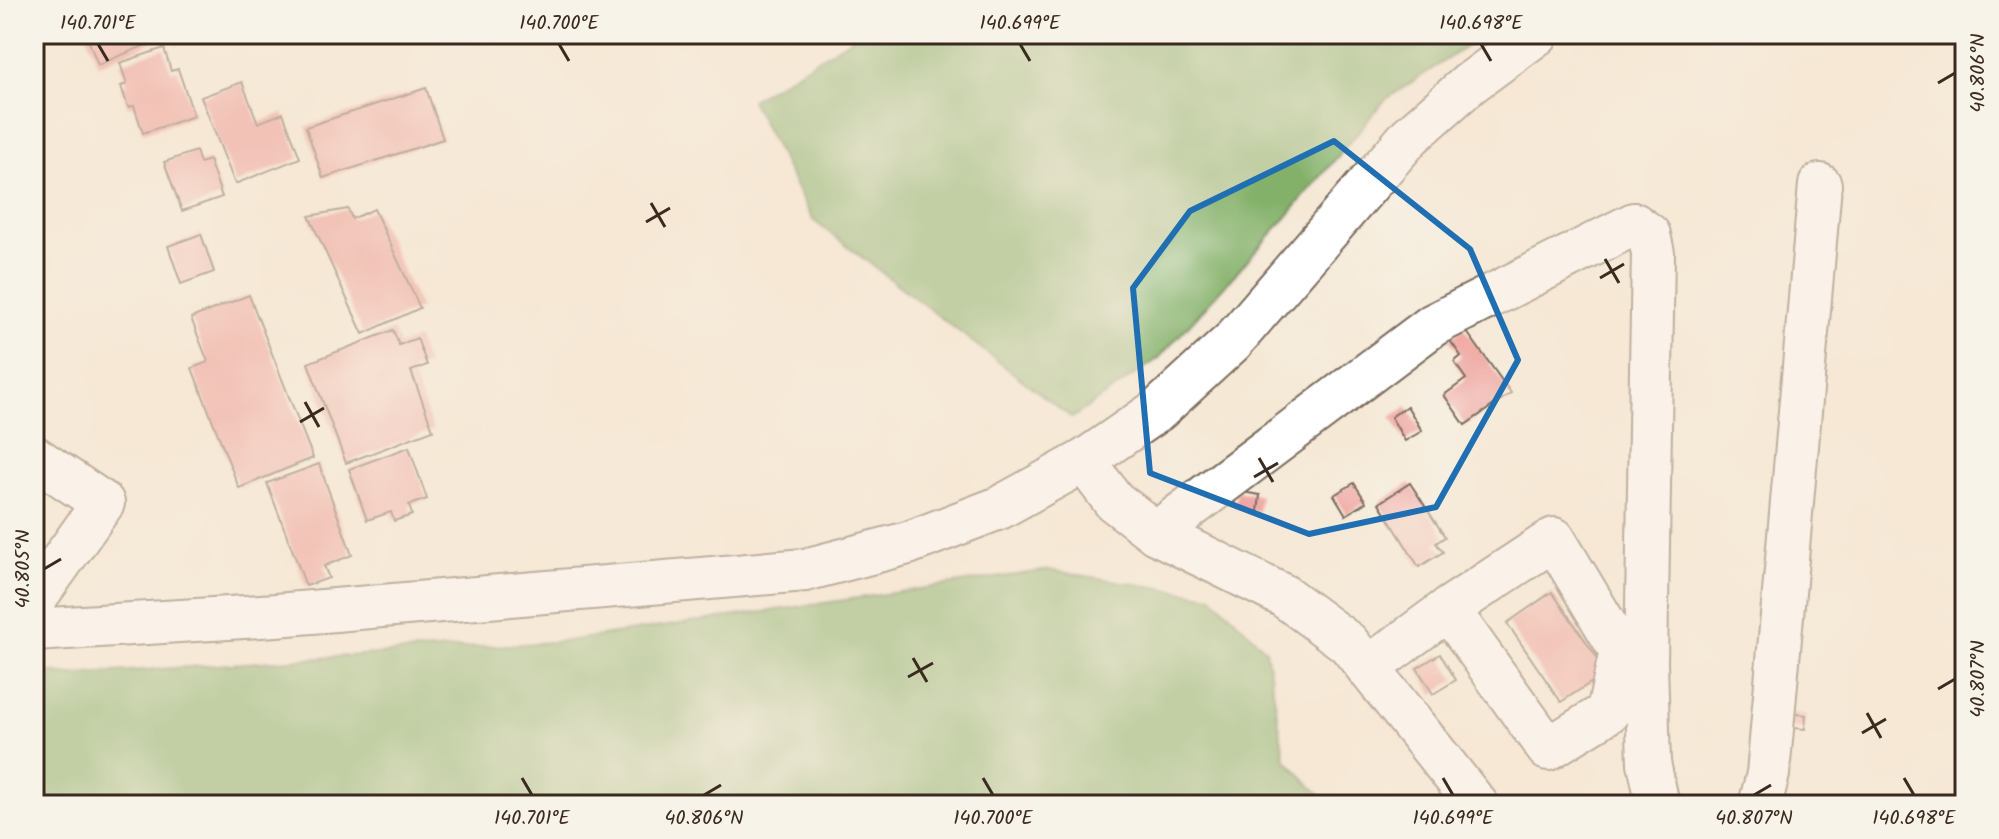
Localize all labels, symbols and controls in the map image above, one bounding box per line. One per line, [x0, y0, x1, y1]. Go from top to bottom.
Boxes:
text: 140.701°E [60, 8, 137, 40]
text: 140.700°E [519, 8, 600, 40]
text: 140.699°E [979, 8, 1062, 40]
text: 140.698°E [1439, 8, 1524, 40]
text: 40.806°N [1963, 33, 1995, 113]
text: 40.805°N [8, 530, 40, 608]
text: 40.807°N [1963, 640, 1995, 718]
text: 140.701°E [494, 803, 571, 835]
text: 40.806°N [664, 803, 744, 835]
text: 140.700°E [953, 803, 1034, 835]
text: 140.699°E [1412, 803, 1495, 835]
text: 40.807°N [1715, 803, 1793, 835]
text: 140.698°E [1872, 803, 1957, 835]

